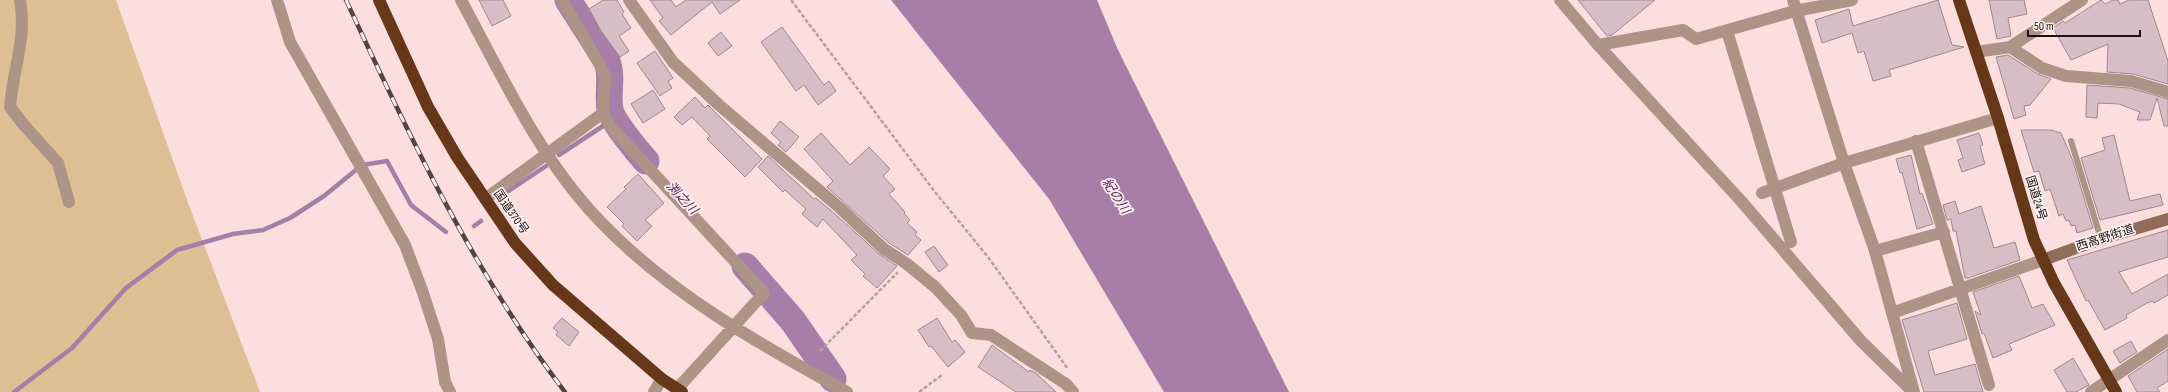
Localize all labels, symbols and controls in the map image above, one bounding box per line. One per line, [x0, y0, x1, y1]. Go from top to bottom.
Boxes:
scale bar [2028, 12, 2140, 38]
text: 50 m [2034, 19, 2054, 34]
street label: 国道24号 [2022, 174, 2050, 222]
water label: 紀の川 [1099, 175, 1134, 218]
water label: 渕之川 [663, 178, 703, 219]
street label: 国道370号 [490, 187, 532, 237]
street label: 西高野街道 [2074, 222, 2136, 254]

